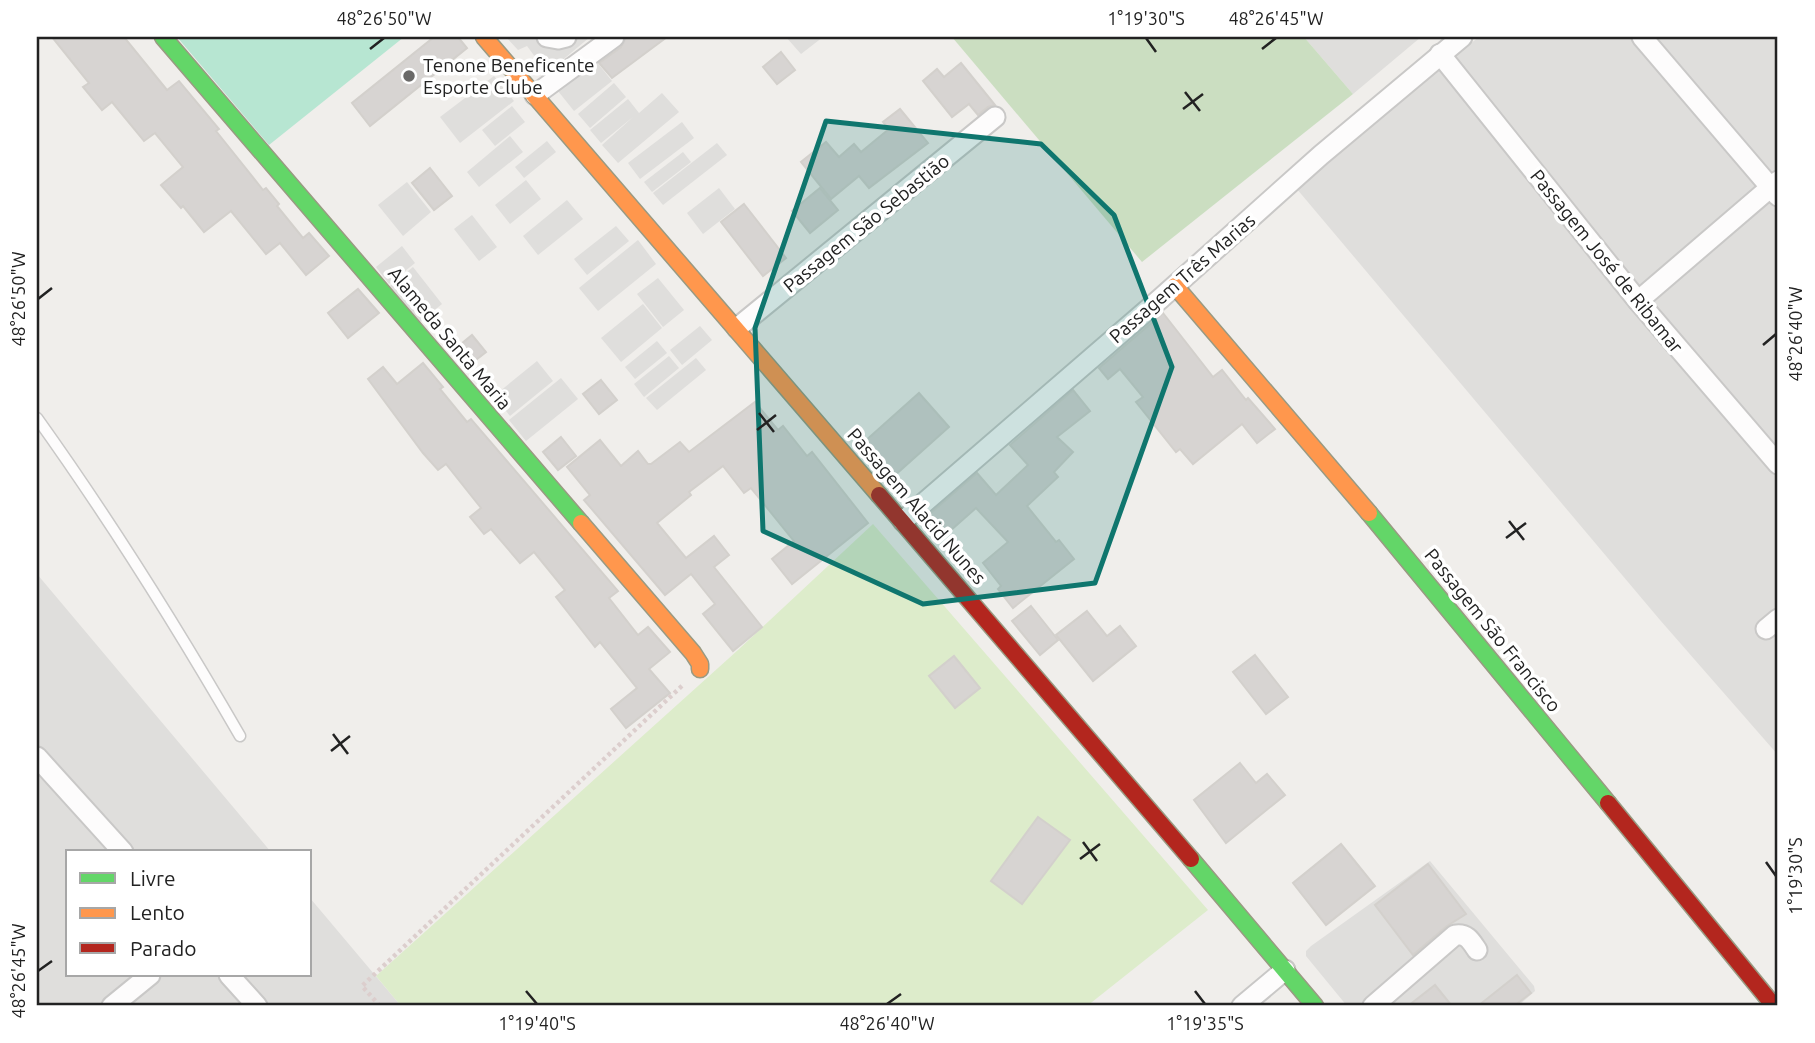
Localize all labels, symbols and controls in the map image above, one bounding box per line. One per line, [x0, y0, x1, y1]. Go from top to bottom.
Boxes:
text: 48°26'50"W [336, 8, 432, 28]
text: 1°19'30"S [1107, 8, 1185, 28]
text: 48°26'45"W [1228, 8, 1324, 28]
place label: Tenone Beneficente Esporte Clube [423, 54, 595, 98]
marker: Tenone Beneficente Esporte Clube [401, 68, 417, 84]
street label: Passagem São Sebastião [779, 149, 953, 297]
street label: Passagem José de Ribamar [1526, 165, 1688, 357]
street label: Passagem Três Marias [1105, 209, 1259, 347]
text: 48°26'50"W [8, 251, 28, 347]
street label: Alameda Santa Maria [384, 262, 516, 414]
text: 48°26'40"W [1785, 286, 1805, 382]
street label: Passagem Alacid Nunes [843, 424, 991, 588]
street label: Passagem São Francisco [1420, 544, 1566, 716]
text: 1°19'30"S [1785, 837, 1805, 915]
legend [66, 850, 312, 976]
text: Livre [130, 866, 176, 890]
text: Lento [130, 900, 185, 924]
text: 48°26'45"W [8, 923, 28, 1019]
text: Parado [130, 936, 196, 960]
text: 1°19'40"S [498, 1013, 576, 1033]
text: 48°26'40"W [839, 1013, 935, 1033]
text: 1°19'35"S [1166, 1013, 1244, 1033]

